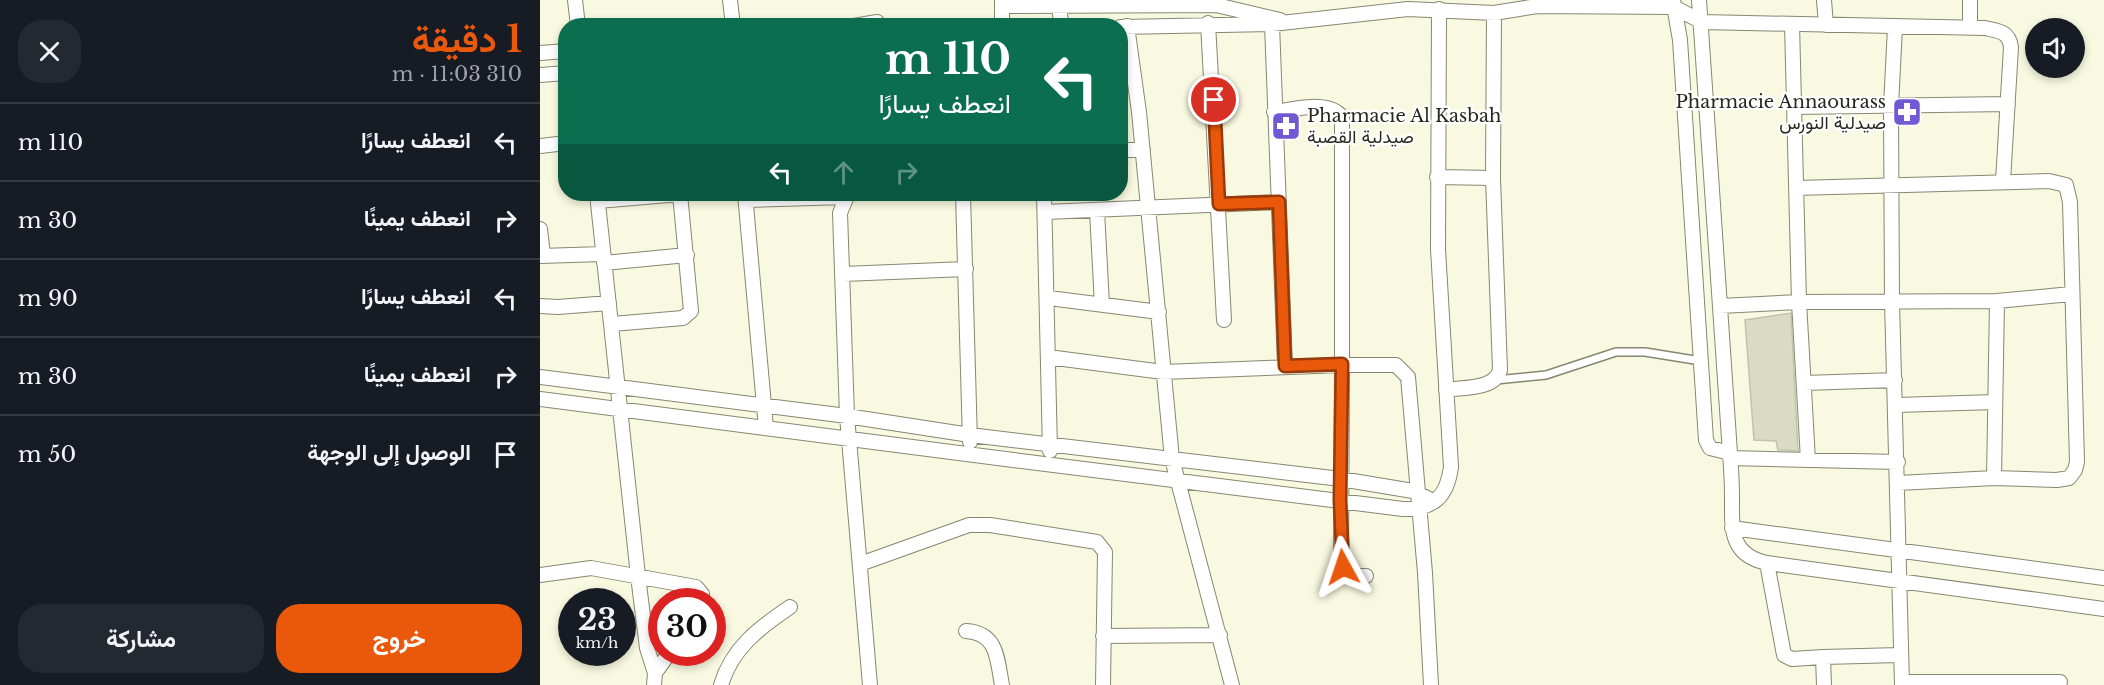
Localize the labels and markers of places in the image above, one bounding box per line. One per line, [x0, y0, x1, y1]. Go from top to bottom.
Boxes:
pin [1188, 74, 1239, 125]
place label: Pharmacie Annaourass صيدلية النورس [1675, 91, 1886, 134]
pharmacy icon: Pharmacie Annaourass صيدلية النورس [1891, 96, 1923, 128]
place label: Pharmacie Al Kasbah صيدلية القصبة [1307, 105, 1501, 148]
pharmacy icon: Pharmacie Al Kasbah صيدلية القصبة [1270, 110, 1302, 142]

